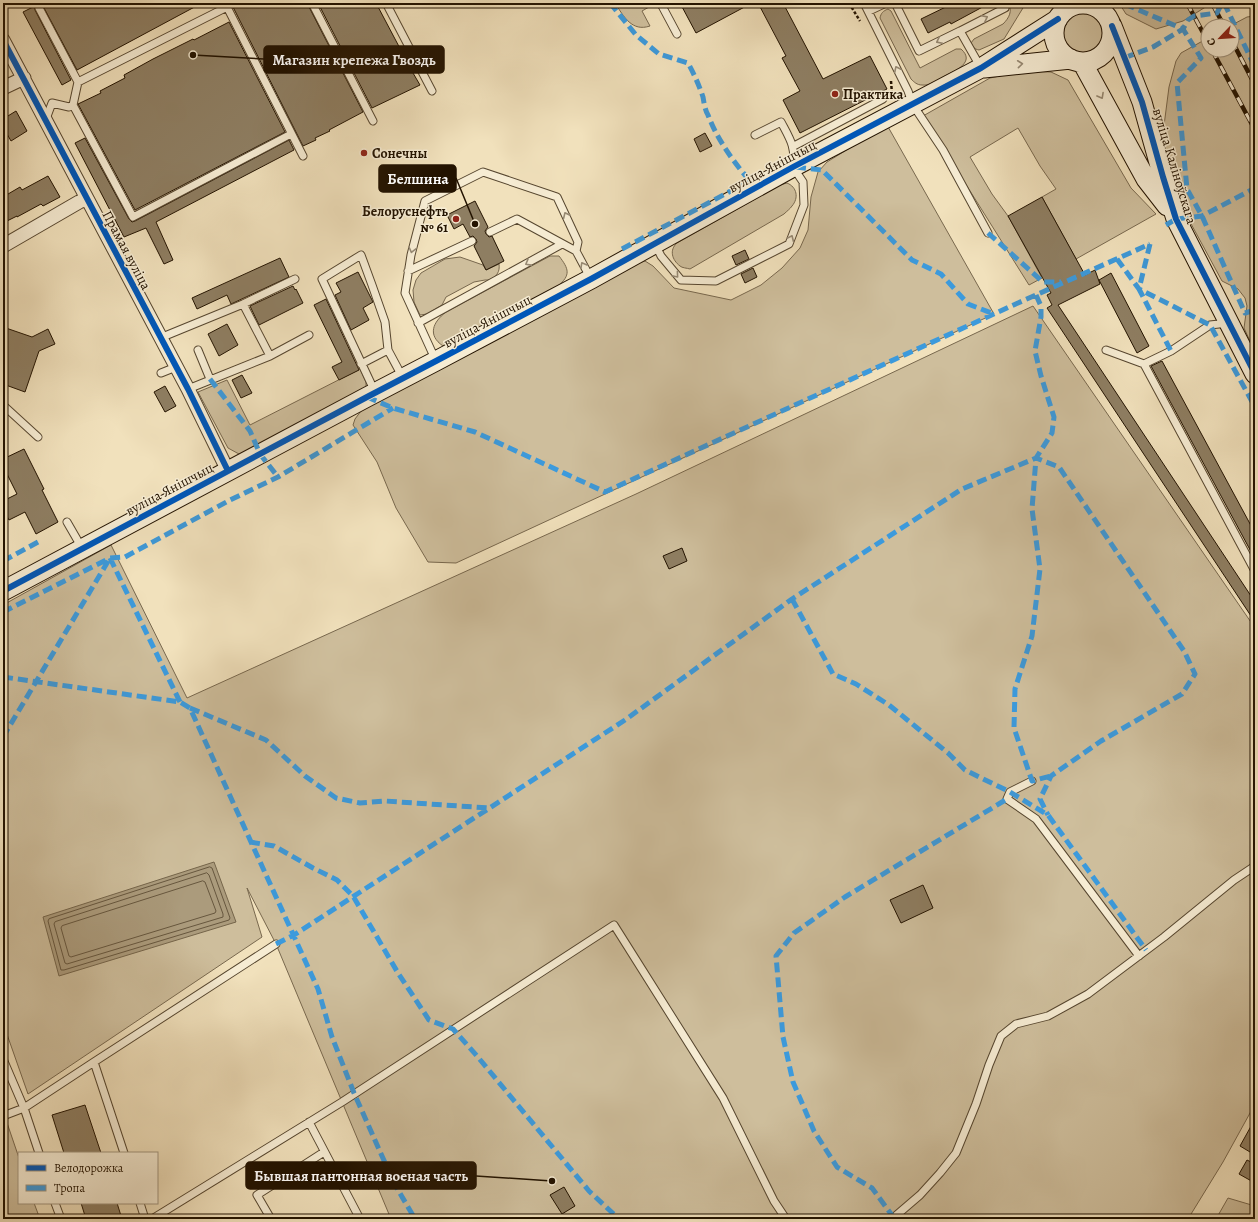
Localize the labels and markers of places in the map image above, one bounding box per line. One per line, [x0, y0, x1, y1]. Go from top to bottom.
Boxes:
callout: Магазин крепежа Гвоздь [264, 46, 444, 73]
place label: Практика [843, 85, 904, 104]
marker: Практика [830, 89, 840, 99]
place label: Сонечны [372, 144, 428, 163]
marker: Сонечны [359, 148, 369, 158]
callout: Белшина [379, 165, 456, 192]
place label: Белоруснефть № 61 [362, 202, 449, 237]
marker: Белоруснефть № 61 [451, 214, 461, 224]
callout: Бывшая пантонная военая часть [246, 1162, 476, 1189]

